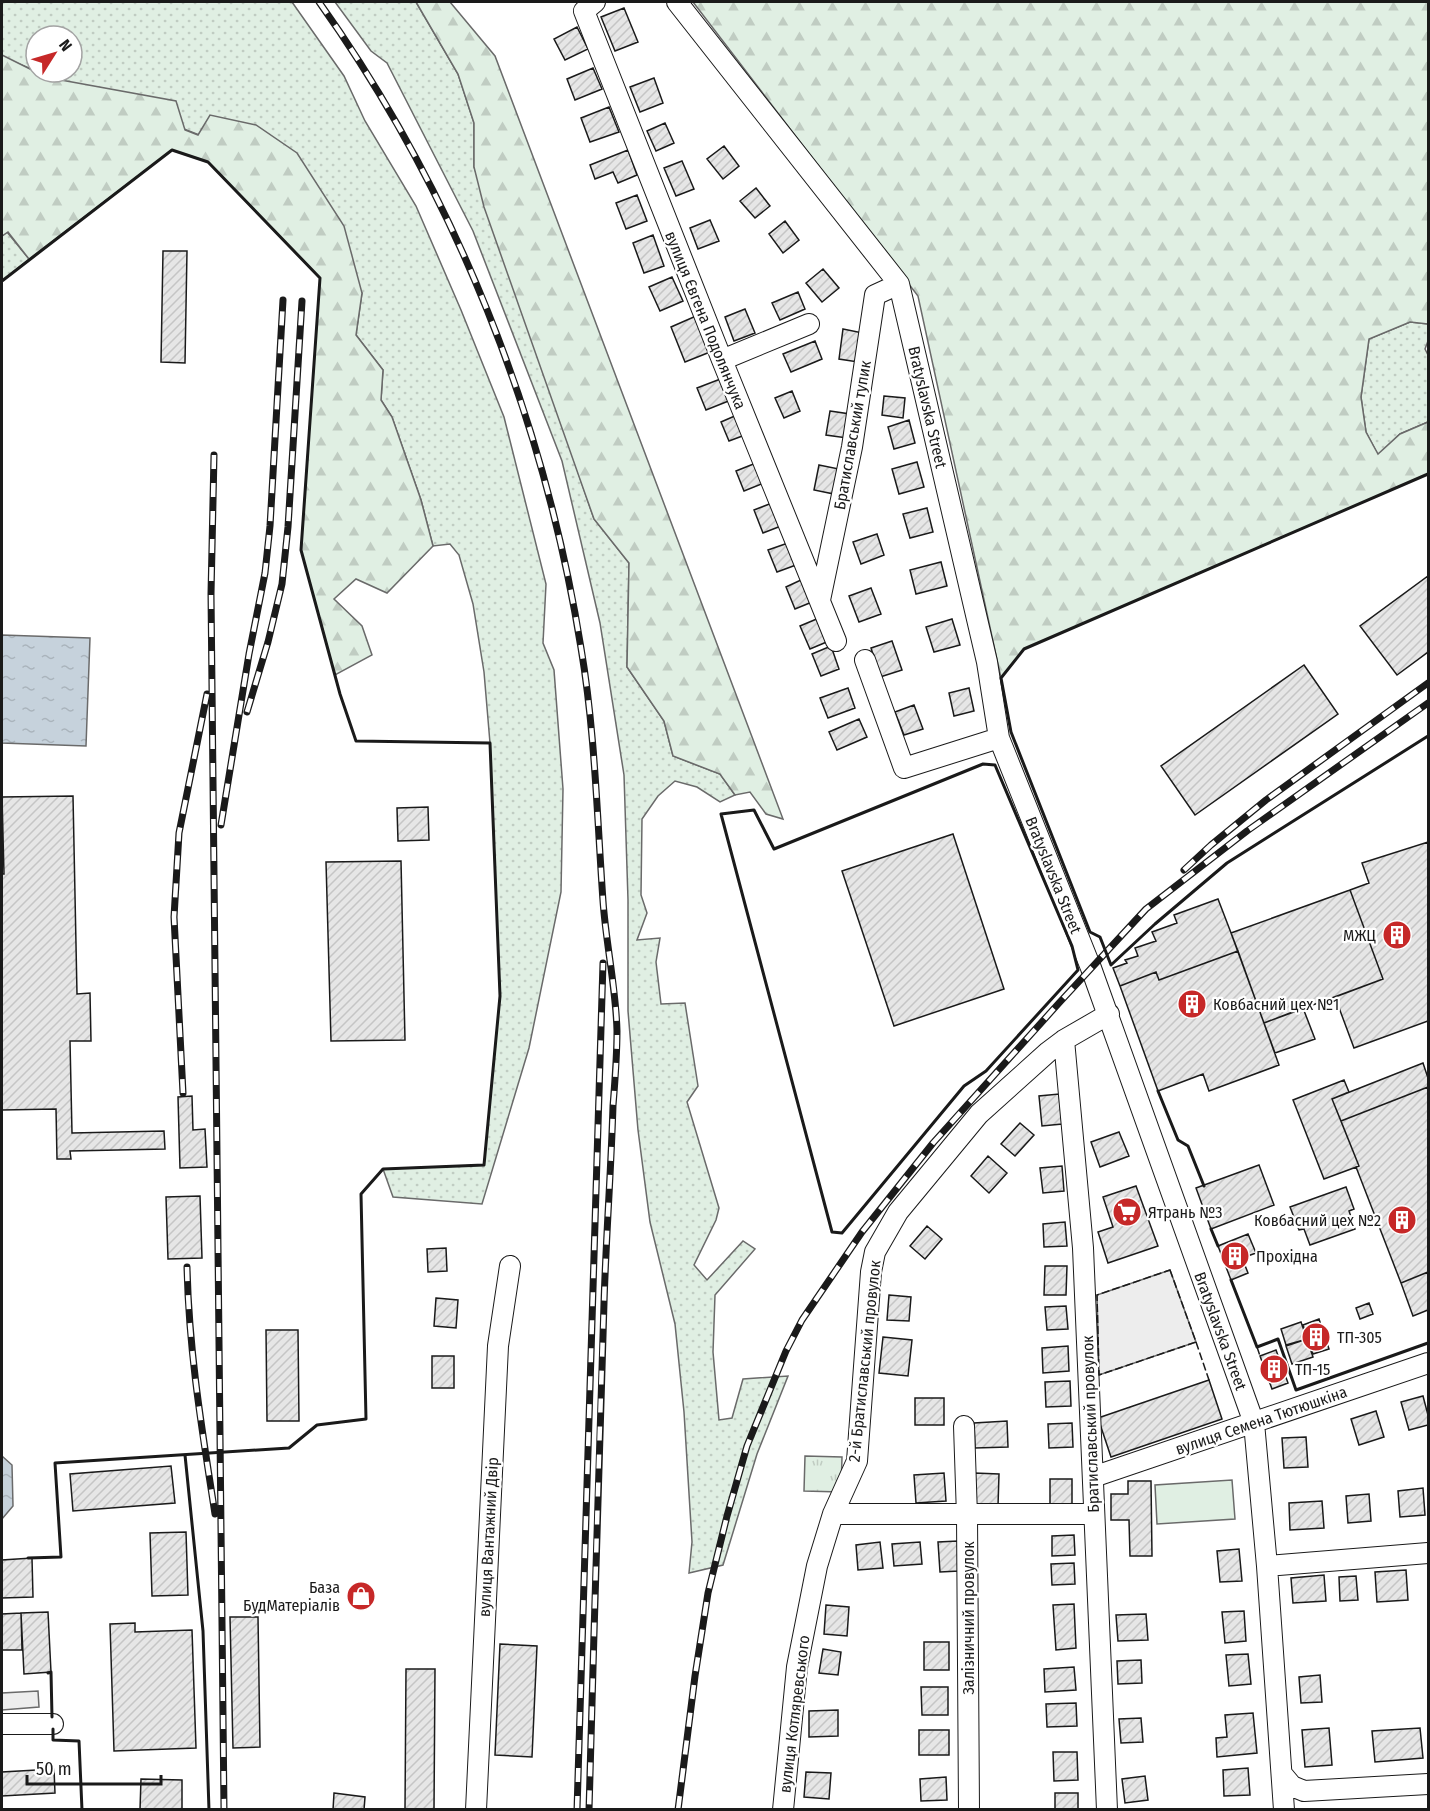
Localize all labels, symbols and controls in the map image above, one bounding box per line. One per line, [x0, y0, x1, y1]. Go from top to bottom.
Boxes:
north arrow [24, 24, 84, 84]
text: N [55, 36, 76, 55]
street label: вулиця Євгена Подолянчука [661, 228, 750, 412]
street label: Bratyslavska Street [904, 344, 951, 471]
street label: Братиславський тупик [830, 359, 875, 511]
street label: Bratyslavska Street [1021, 814, 1086, 937]
building icon: МЖЦ [1381, 919, 1413, 951]
place label: МЖЦ [1343, 926, 1376, 945]
building icon: Ковбасний цех №1 [1176, 988, 1208, 1020]
place label: Ковбасний цех №1 [1213, 995, 1339, 1014]
supermarket icon: Ятрань №3 [1111, 1196, 1143, 1228]
place label: Ятрань №3 [1148, 1203, 1222, 1222]
building icon: Ковбасний цех №2 [1386, 1204, 1418, 1236]
place label: Ковбасний цех №2 [1254, 1211, 1381, 1230]
building icon: Прохідна [1219, 1240, 1251, 1272]
place label: Прохідна [1256, 1247, 1318, 1266]
street label: 2-й Братиславський провулок [844, 1259, 885, 1463]
street label: Bratyslavska Street [1190, 1269, 1251, 1394]
building icon: ТП-305 [1300, 1321, 1332, 1353]
place label: ТП-305 [1337, 1328, 1382, 1347]
street label: Братиславський провулок [1078, 1335, 1103, 1513]
building icon: ТП-15 [1258, 1353, 1290, 1385]
place label: ТП-15 [1295, 1360, 1330, 1379]
street label: вулиця Семена Тютюшкіна [1173, 1382, 1350, 1459]
street label: вулиця Вантажний Двір [475, 1457, 502, 1617]
street label: Залізничний провулок [959, 1541, 978, 1695]
place label: База БудМатеріалів [243, 1578, 340, 1615]
shop icon: База БудМатеріалів [345, 1580, 377, 1612]
street label: вулиця Котляревського [775, 1634, 814, 1794]
scale bar [27, 1748, 160, 1786]
text: 50 m [36, 1758, 72, 1780]

